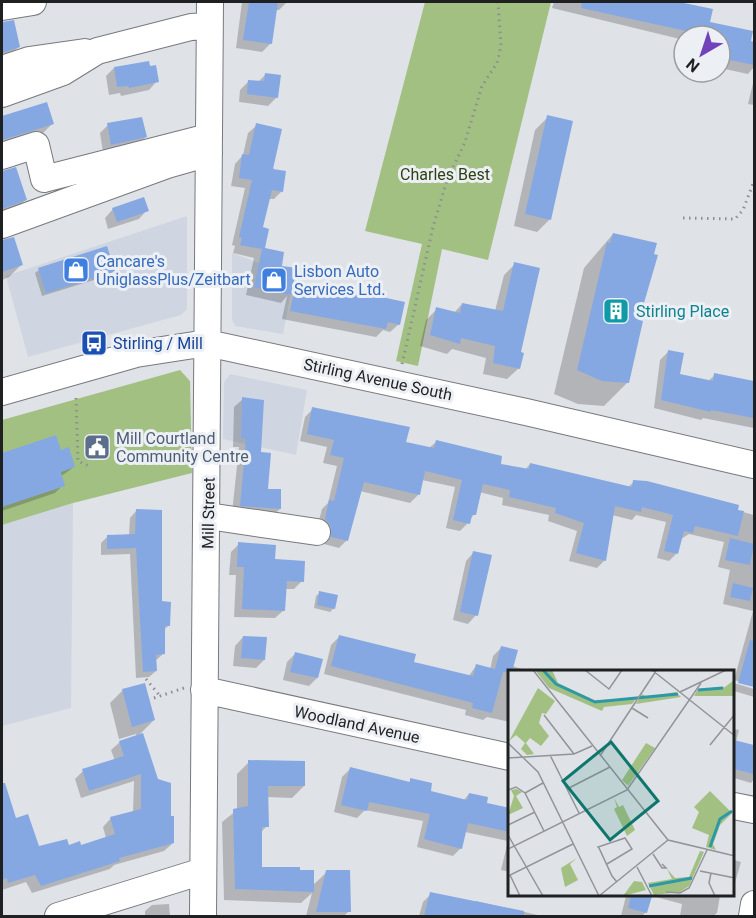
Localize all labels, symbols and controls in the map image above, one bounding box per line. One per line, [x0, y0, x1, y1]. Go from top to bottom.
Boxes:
north arrow [672, 24, 732, 84]
text: N [683, 54, 703, 76]
park label: Charles Best [400, 165, 490, 184]
place label: Cancare's UniglassPlus/Zeitbart [96, 252, 251, 289]
shop icon: Cancare's UniglassPlus/Zeitbart [61, 255, 91, 285]
place label: Lisbon Auto Services Ltd. [294, 262, 385, 299]
shop icon: Lisbon Auto Services Ltd. [259, 265, 289, 295]
building icon: Stirling Place [601, 296, 631, 326]
place label: Stirling Place [636, 302, 729, 321]
bus stop icon: Stirling / Mill [79, 328, 109, 358]
place label: Stirling / Mill [113, 334, 203, 353]
street label: Stirling Avenue South [302, 354, 454, 405]
place label: Mill Courtland Community Centre [116, 429, 249, 466]
public building icon: Mill Courtland Community Centre [82, 432, 112, 462]
street label: Mill Street [198, 477, 219, 549]
inset map [508, 670, 735, 897]
street label: Woodland Avenue [292, 702, 421, 747]

